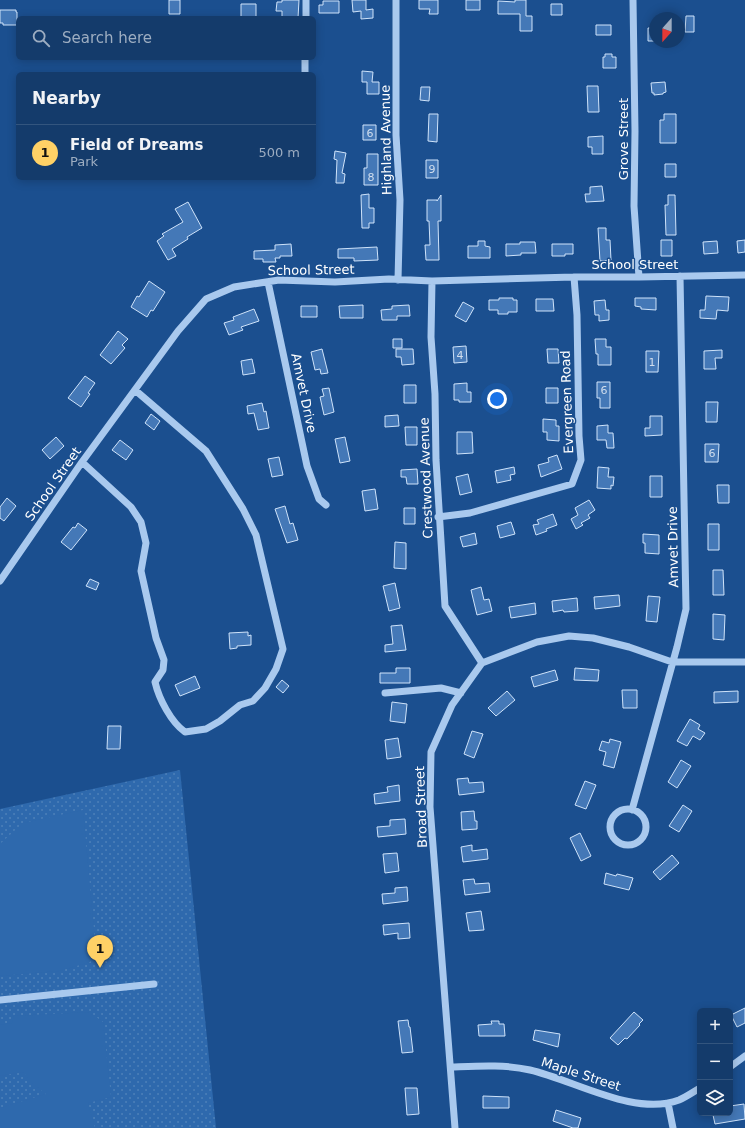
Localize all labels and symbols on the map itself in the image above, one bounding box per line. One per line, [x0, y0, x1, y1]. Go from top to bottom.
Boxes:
north arrow [649, 12, 685, 48]
street label: Highland Avenue [378, 85, 394, 195]
street label: Grove Street [616, 98, 631, 180]
house number: 6 [367, 127, 374, 140]
house number: 9 [429, 163, 436, 176]
house number: 8 [368, 171, 375, 184]
street label: School Street [592, 257, 678, 272]
street label: School Street [267, 262, 355, 278]
house number: 4 [457, 349, 464, 362]
street label: Evergreen Road [558, 350, 576, 454]
street label: Amvet Drive [288, 352, 320, 434]
house number: 1 [649, 356, 656, 369]
house number: 6 [601, 384, 608, 397]
your location [487, 389, 507, 409]
street label: Crestwood Avenue [416, 417, 436, 539]
street label: School Street [22, 444, 84, 524]
house number: 6 [709, 447, 716, 460]
street label: Amvet Drive [665, 506, 681, 588]
street label: Broad Street [412, 766, 430, 848]
pin: 1 [87, 935, 113, 968]
street label: Maple Street [539, 1054, 623, 1094]

